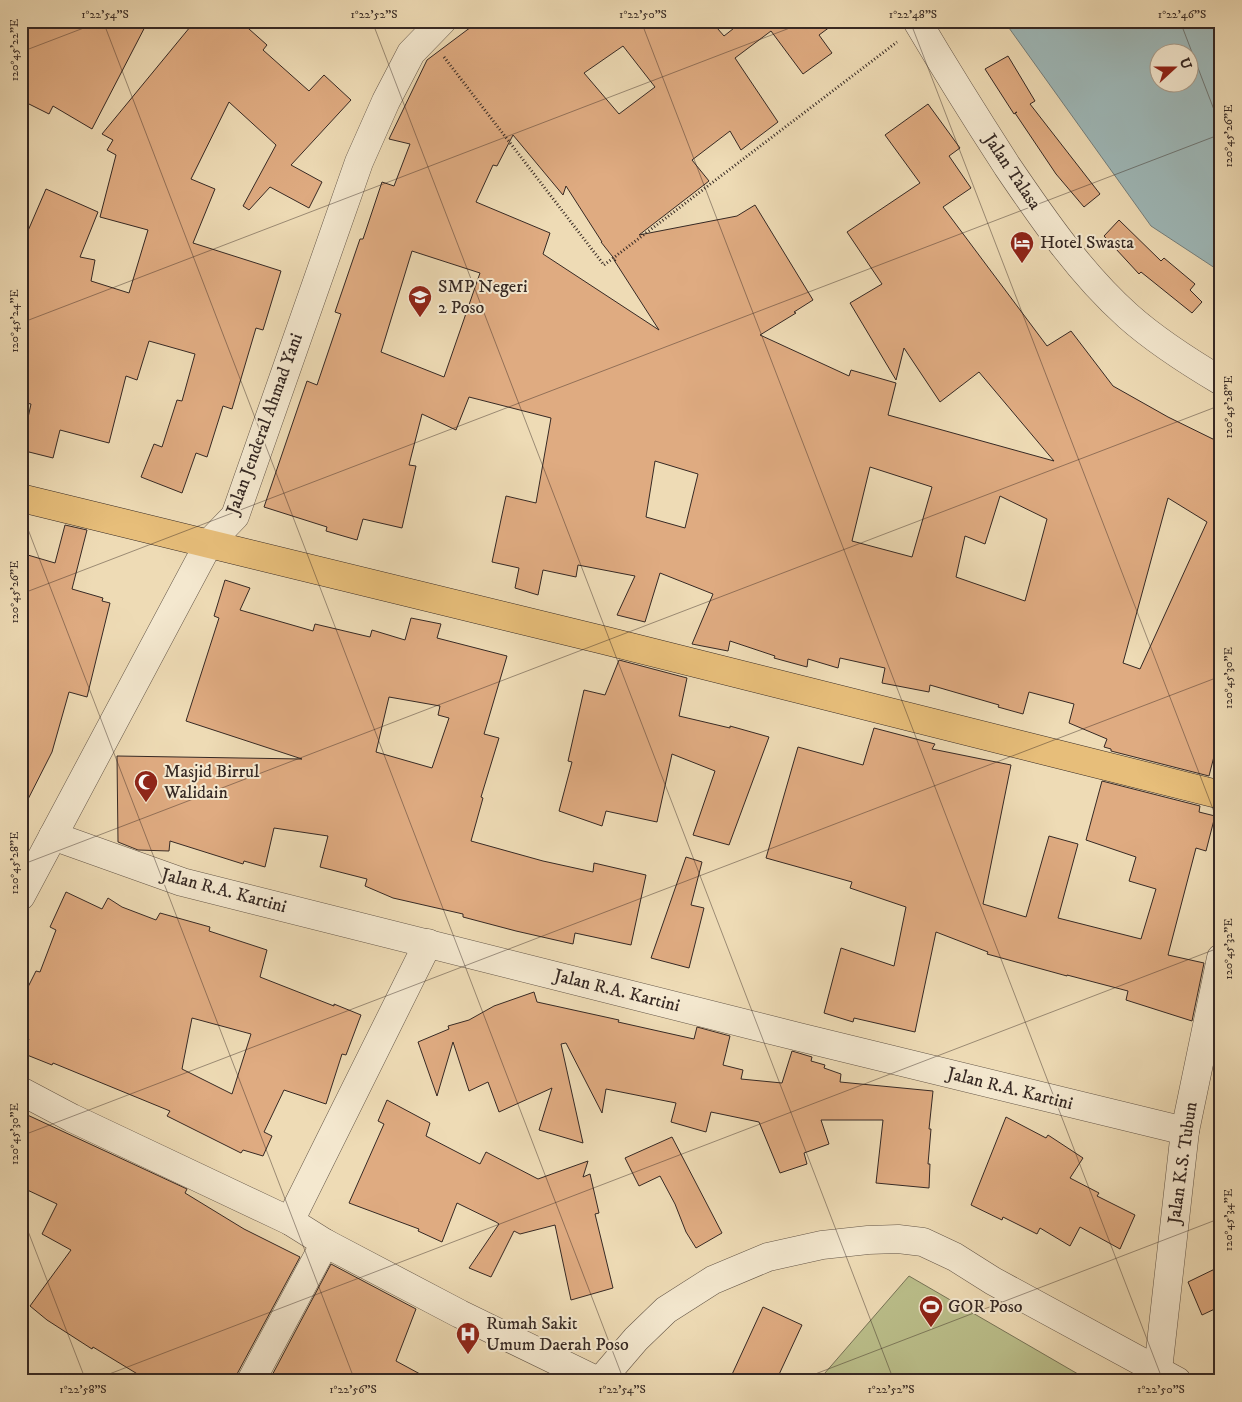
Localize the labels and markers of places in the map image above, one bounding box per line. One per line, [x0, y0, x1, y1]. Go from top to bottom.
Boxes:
hotel icon: Hotel Swasta [1009, 230, 1035, 264]
place label: Hotel Swasta [1040, 232, 1134, 254]
place label: SMP Negeri 2 Poso [438, 276, 528, 319]
school or university icon: SMP Negeri 2 Poso [407, 284, 433, 318]
place label: Masjid Birrul Walidain [163, 761, 260, 804]
mosque icon: Masjid Birrul Walidain [133, 769, 159, 803]
sports icon: GOR Poso [918, 1294, 944, 1328]
place label: GOR Poso [948, 1296, 1023, 1318]
place label: Rumah Sakit Umum Daerah Poso [486, 1313, 629, 1356]
hospital icon: Rumah Sakit Umum Daerah Poso [455, 1321, 481, 1355]

